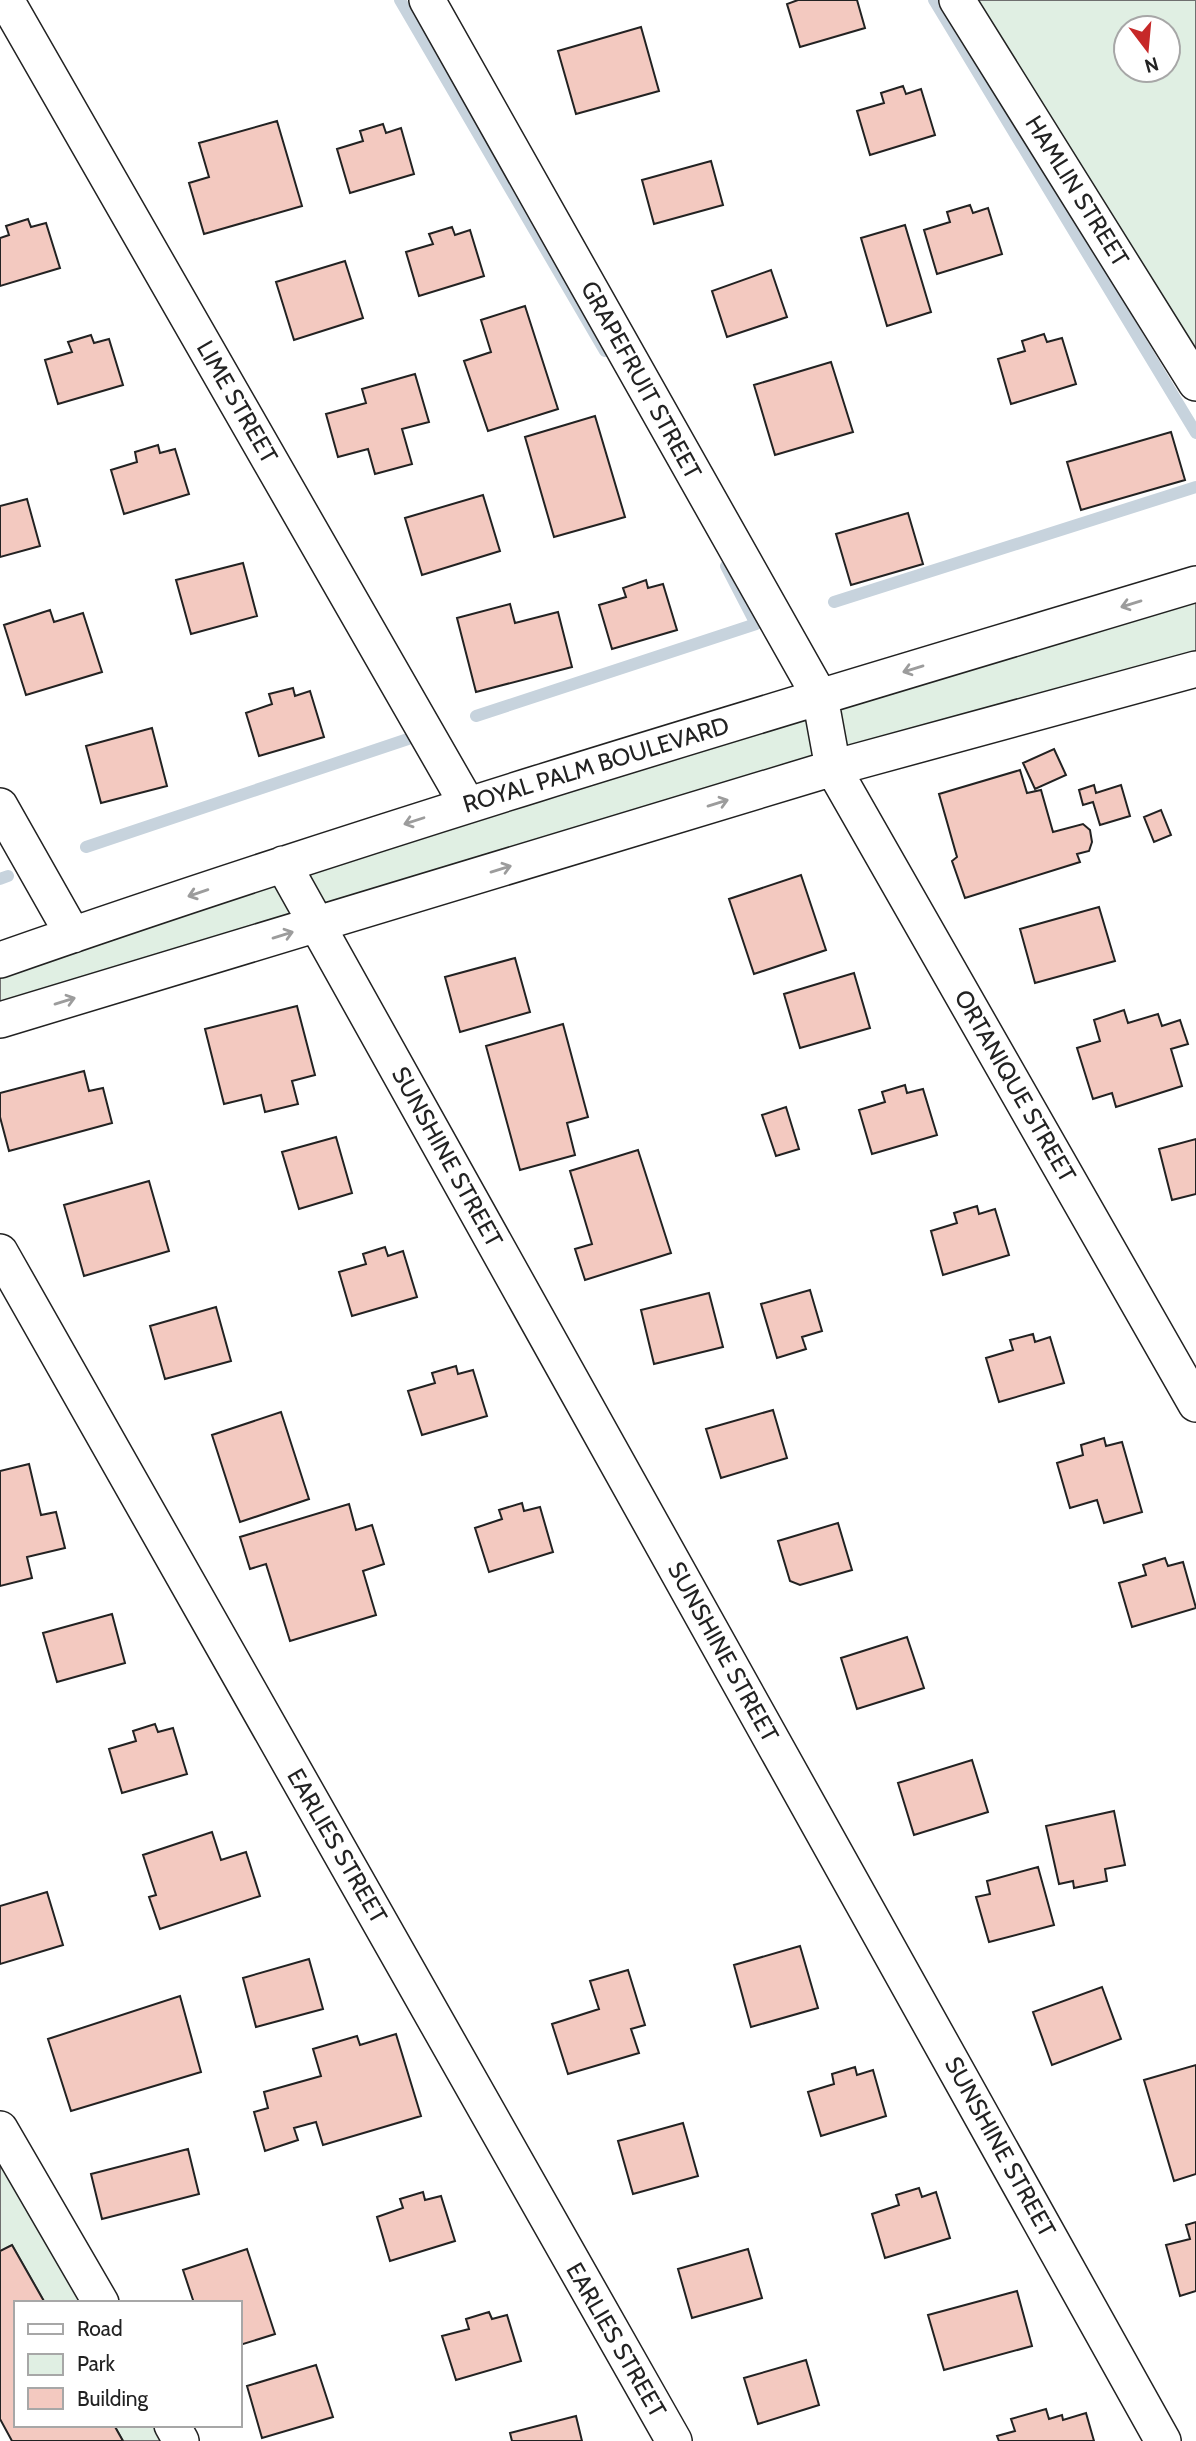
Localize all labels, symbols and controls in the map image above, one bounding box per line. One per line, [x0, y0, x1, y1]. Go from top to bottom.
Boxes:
north arrow [1112, 14, 1182, 84]
text: N [1142, 52, 1161, 78]
street label: HAMLIN STREET [1020, 110, 1135, 272]
street label: GRAPEFRUIT STREET [575, 276, 708, 484]
street label: LIME STREET [191, 335, 284, 468]
one-way arrow [1120, 599, 1142, 612]
one-way arrow [902, 664, 924, 677]
street label: ROYAL PALM BOULEVARD [459, 710, 732, 819]
one-way arrow [707, 795, 729, 808]
one-way arrow [403, 816, 425, 829]
one-way arrow [490, 861, 512, 874]
one-way arrow [187, 888, 209, 900]
one-way arrow [272, 927, 294, 940]
street label: ORTANIQUE STREET [949, 984, 1082, 1187]
one-way arrow [54, 993, 76, 1006]
street label: SUNSHINE STREET [386, 1062, 509, 1252]
street label: SUNSHINE STREET [662, 1557, 785, 1747]
street label: EARLIES STREET [281, 1763, 394, 1929]
street label: SUNSHINE STREET [939, 2052, 1062, 2242]
street label: EARLIES STREET [560, 2257, 673, 2423]
legend [14, 2301, 242, 2427]
text: Road [77, 2316, 123, 2341]
text: Park [77, 2351, 115, 2376]
text: Building [77, 2386, 149, 2411]

